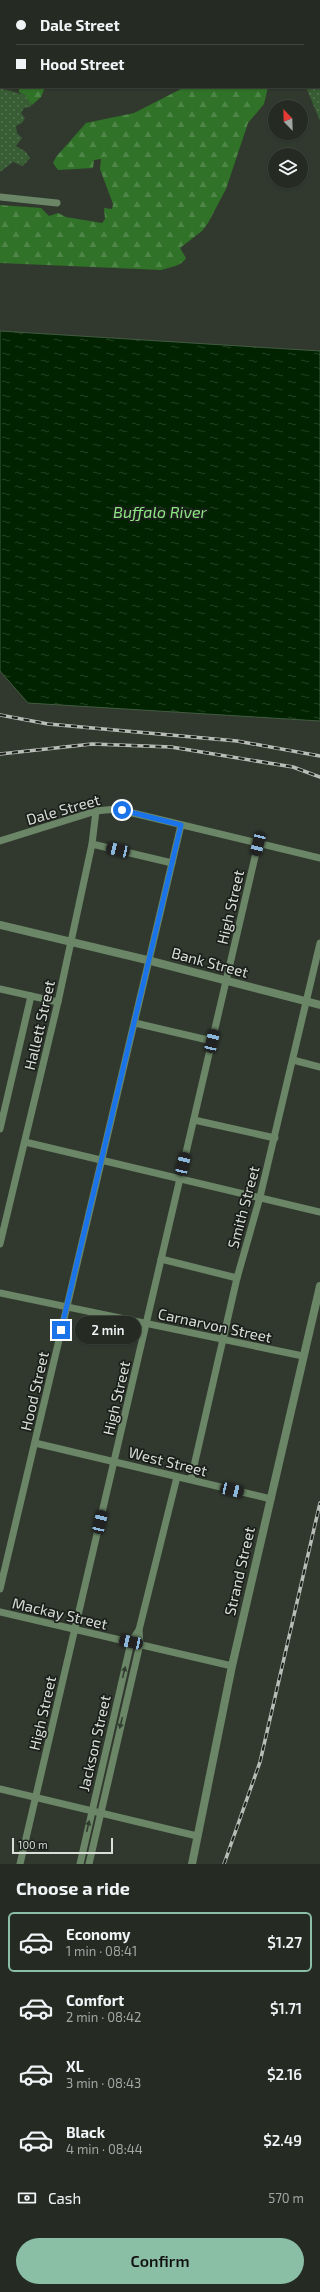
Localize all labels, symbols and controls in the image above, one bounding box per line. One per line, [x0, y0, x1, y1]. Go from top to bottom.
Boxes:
text: Dale Street [40, 16, 120, 34]
text: Hood Street [40, 55, 125, 73]
north arrow [268, 100, 308, 140]
map controls [268, 100, 308, 188]
button: layers [268, 148, 308, 188]
water label: Buffalo River [113, 502, 208, 521]
street label: Dale Street [24, 790, 102, 828]
route start [113, 801, 131, 819]
car [249, 831, 267, 857]
car [105, 841, 131, 859]
street label: High Street [213, 868, 247, 946]
street label: Bank Street [170, 943, 251, 981]
street label: Hallett Street [20, 978, 58, 1072]
car [203, 1028, 221, 1054]
car [174, 1151, 192, 1177]
street label: Smith Street [223, 1163, 263, 1250]
street label: Carnarvon Street [156, 1304, 274, 1346]
callout: 2 min [75, 1316, 141, 1344]
route end [52, 1321, 70, 1339]
text: 2 min [92, 1322, 124, 1338]
street label: Hood Street [16, 1349, 52, 1432]
street label: High Street [99, 1359, 133, 1437]
street label: West Street [127, 1443, 209, 1480]
car [219, 1481, 245, 1499]
car [91, 1509, 109, 1535]
street label: Strand Street [220, 1525, 258, 1617]
street label: Mackay Street [11, 1593, 110, 1633]
car [118, 1634, 144, 1650]
one-way arrow [122, 1666, 128, 1678]
street label: High Street [25, 1674, 59, 1752]
street label: Jackson Street [74, 1693, 114, 1793]
one-way arrow [118, 1717, 124, 1729]
one-way arrow [86, 1820, 92, 1832]
scale bar [12, 1836, 113, 1855]
text: 100 m [18, 1838, 48, 1851]
text: Choose a ride [16, 1877, 130, 1899]
icon: car [18, 1924, 54, 1960]
text: Economy [66, 1925, 131, 1943]
text: $1.27 [267, 1933, 302, 1951]
text: 1 min · 08:41 [66, 1943, 137, 1959]
icon: car [18, 1990, 54, 2026]
text: Comfort [66, 1991, 124, 2009]
text: $1.71 [270, 1999, 302, 2017]
text: 2 min · 08:42 [66, 2009, 141, 2025]
icon: car [18, 2056, 54, 2092]
text: XL [66, 2057, 84, 2075]
text: $2.16 [267, 2065, 302, 2083]
text: 3 min · 08:43 [66, 2075, 141, 2091]
icon: car [18, 2122, 54, 2158]
text: Black [66, 2123, 105, 2141]
text: $2.49 [263, 2131, 302, 2149]
text: 4 min · 08:44 [66, 2141, 143, 2157]
icon: cash [16, 2187, 38, 2209]
text: Cash [48, 2189, 81, 2207]
text: 570 m [268, 2190, 304, 2206]
button: Confirm [16, 2238, 304, 2284]

